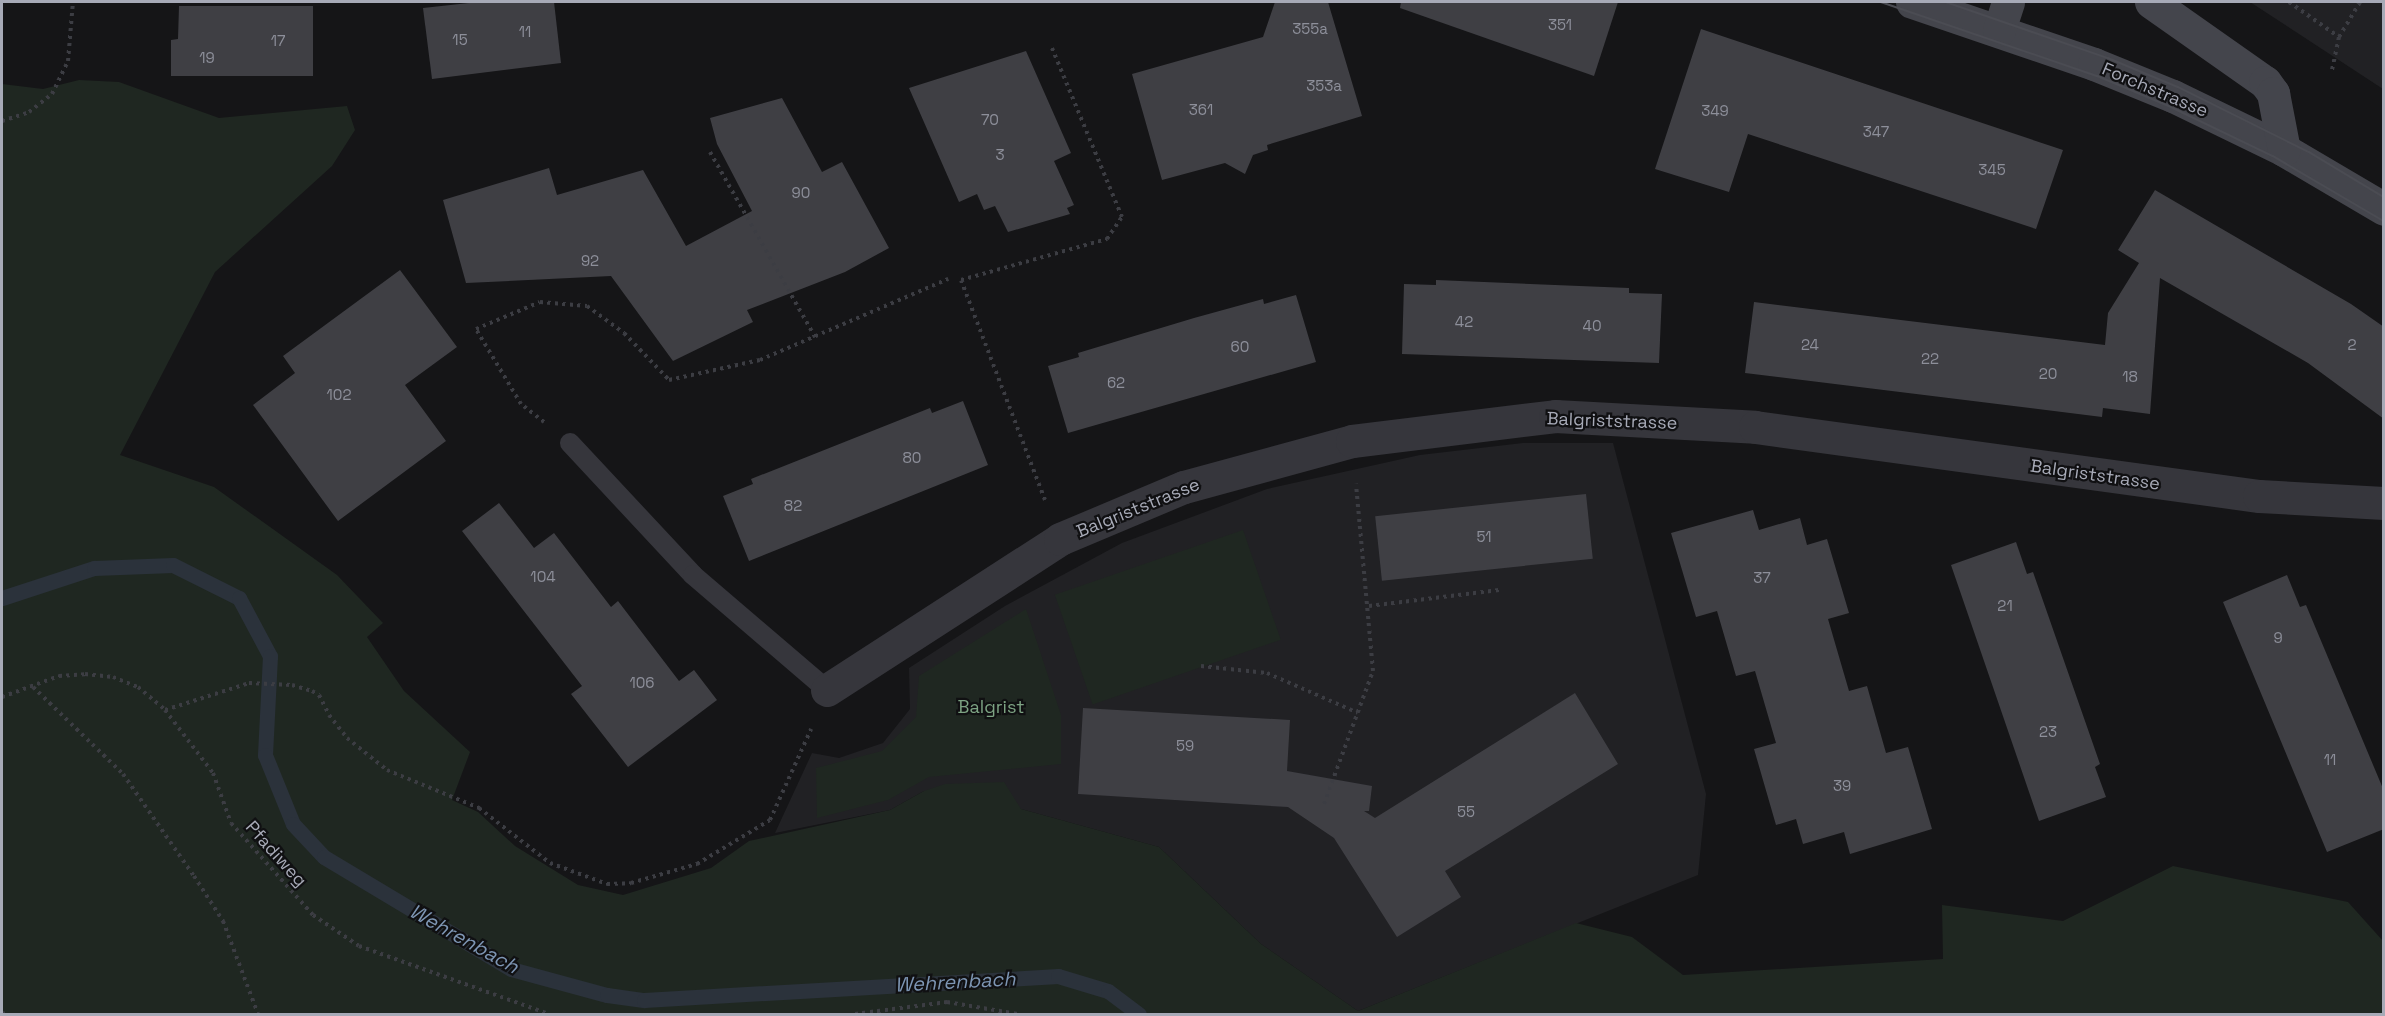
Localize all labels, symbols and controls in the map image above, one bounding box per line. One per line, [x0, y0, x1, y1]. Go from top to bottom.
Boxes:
house number: 351 [1548, 16, 1572, 34]
house number: 355a [1292, 20, 1328, 38]
house number: 11 [519, 23, 531, 41]
house number: 15 [452, 31, 468, 49]
house number: 17 [271, 32, 285, 50]
house number: 19 [199, 49, 215, 67]
street label: Forchstrasse [2099, 58, 2211, 122]
house number: 353a [1306, 77, 1342, 95]
house number: 361 [1189, 101, 1213, 119]
house number: 349 [1701, 102, 1729, 120]
house number: 70 [981, 111, 999, 129]
house number: 347 [1863, 123, 1889, 141]
house number: 3 [995, 146, 1005, 164]
house number: 345 [1978, 161, 2006, 179]
house number: 90 [792, 184, 810, 202]
house number: 92 [581, 252, 599, 270]
house number: 42 [1455, 313, 1473, 331]
house number: 40 [1583, 317, 1601, 335]
house number: 24 [1801, 336, 1819, 354]
house number: 2 [2347, 336, 2357, 354]
house number: 60 [1231, 338, 1249, 356]
house number: 22 [1921, 350, 1939, 368]
house number: 20 [2039, 365, 2057, 383]
house number: 18 [2122, 368, 2138, 386]
house number: 62 [1107, 374, 1125, 392]
house number: 102 [327, 386, 351, 404]
street label: Balgriststrasse [1546, 408, 1678, 434]
house number: 80 [903, 449, 921, 467]
street label: Balgriststrasse [2029, 455, 2161, 495]
street label: Balgriststrasse [1073, 473, 1203, 543]
house number: 82 [784, 497, 802, 515]
house number: 51 [1476, 528, 1492, 546]
house number: 104 [530, 568, 556, 586]
house number: 37 [1753, 569, 1771, 587]
house number: 21 [1997, 597, 2013, 615]
house number: 9 [2273, 629, 2283, 647]
house number: 106 [629, 674, 655, 692]
park label: Balgrist [958, 696, 1024, 718]
house number: 23 [2039, 723, 2057, 741]
house number: 59 [1176, 737, 1194, 755]
house number: 11 [2324, 751, 2336, 769]
house number: 39 [1833, 777, 1851, 795]
house number: 55 [1457, 803, 1475, 821]
street label: Pfadiweg [241, 817, 311, 891]
water label: Wehrenbach [405, 899, 523, 979]
water label: Wehrenbach [894, 967, 1016, 997]

